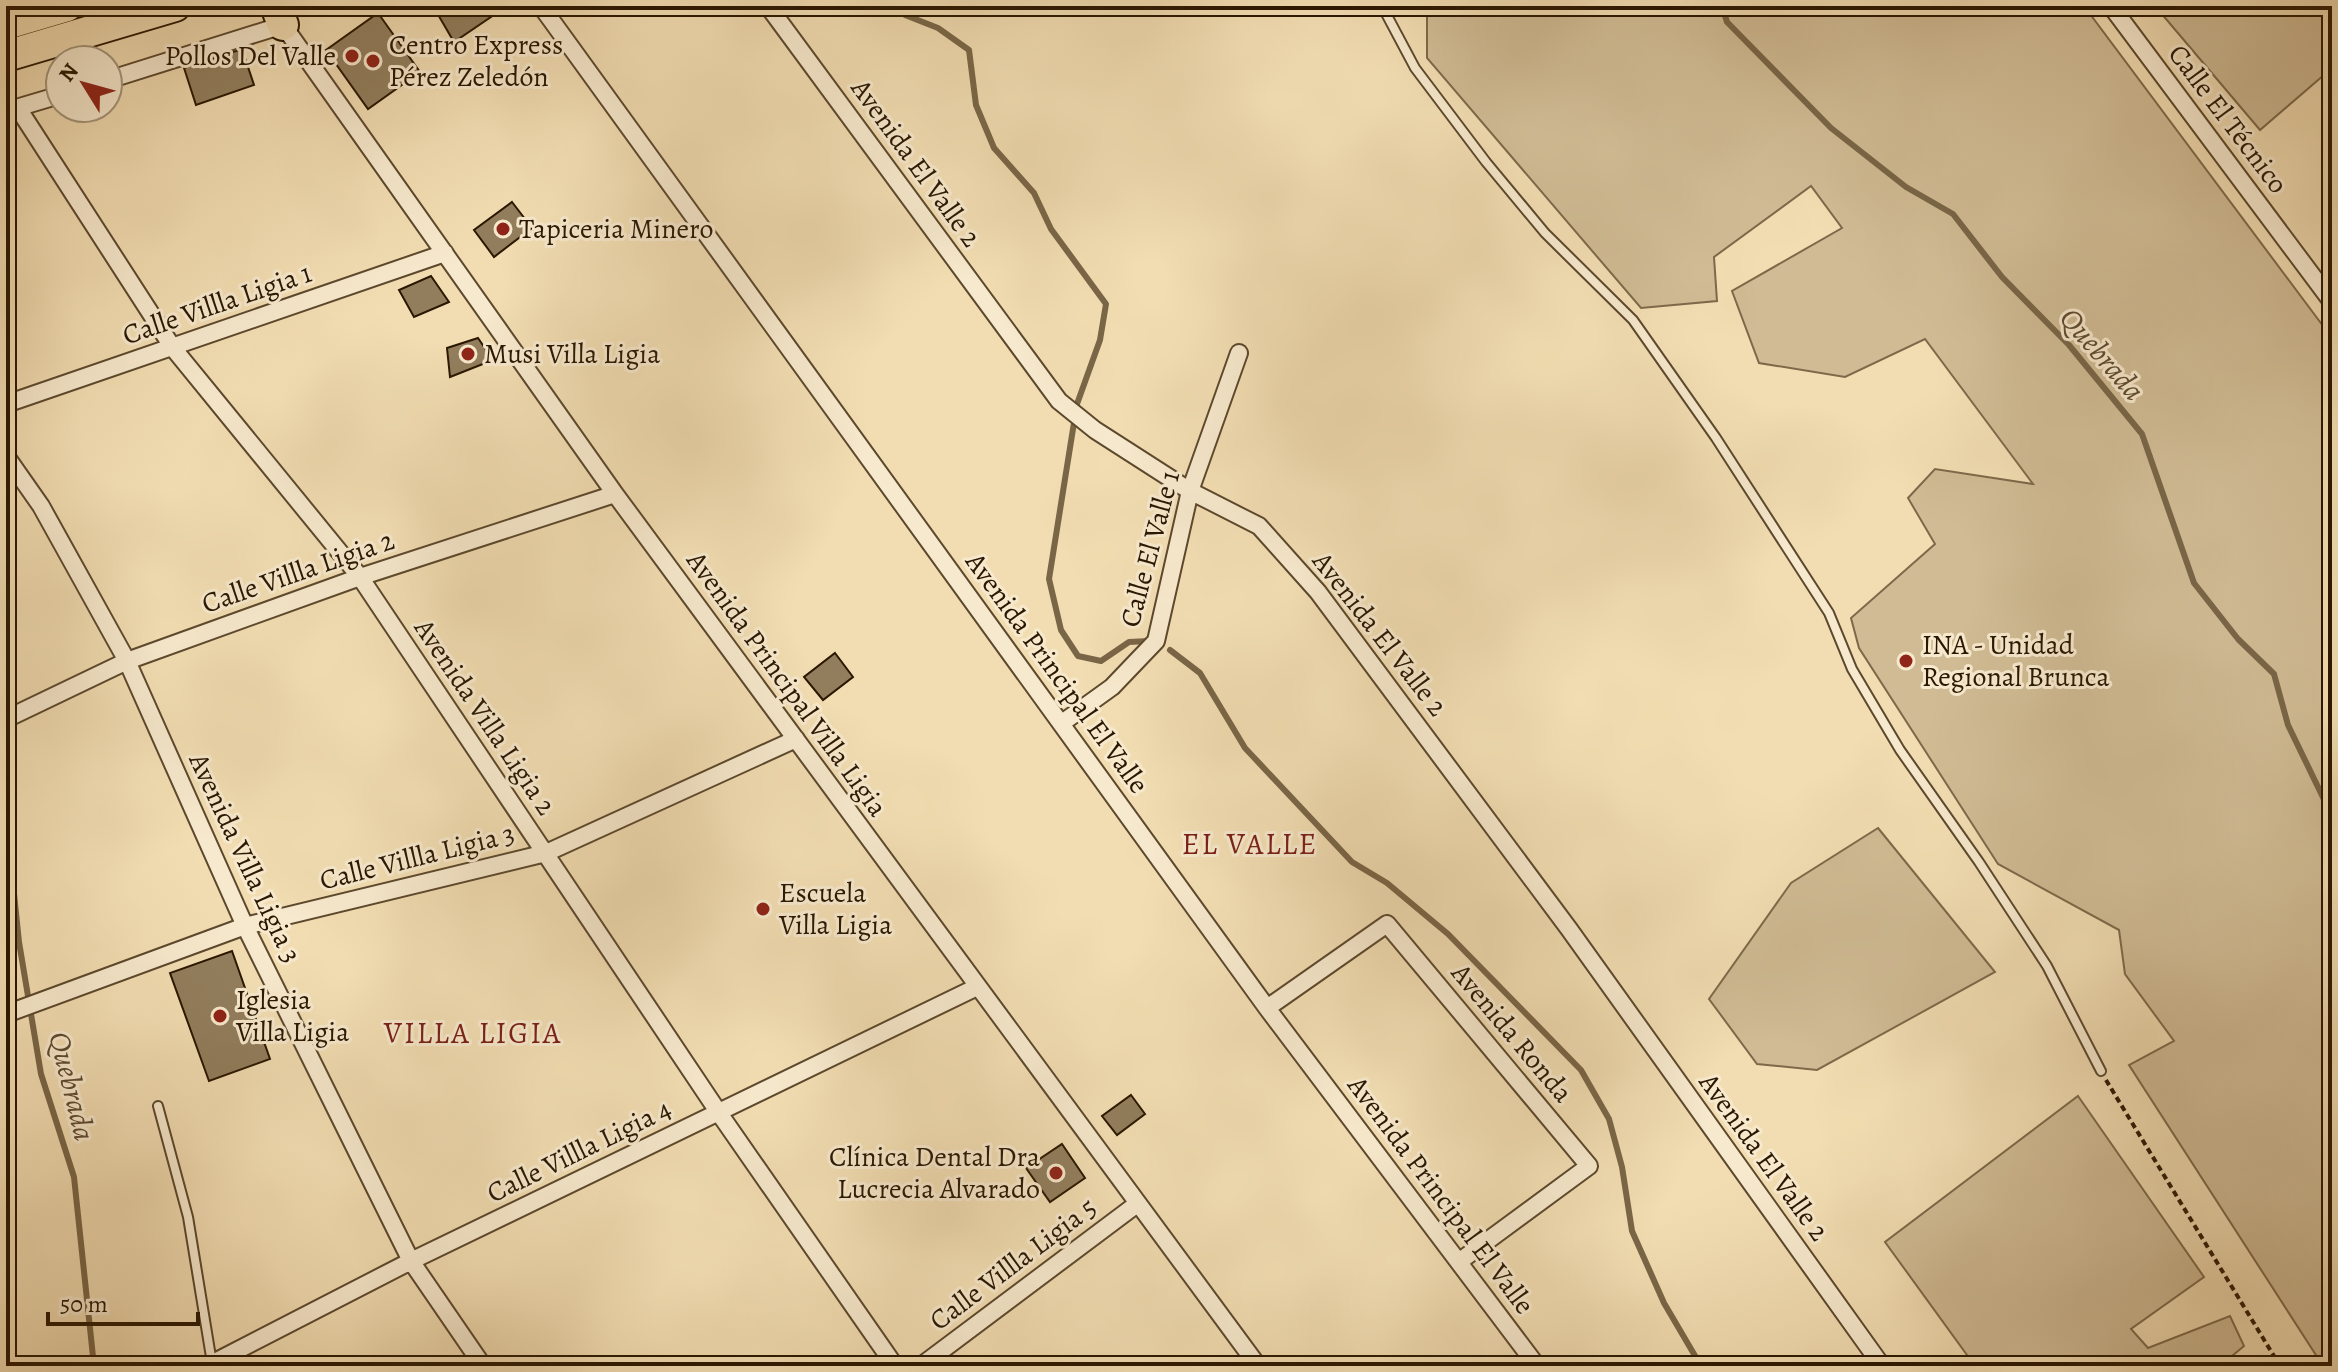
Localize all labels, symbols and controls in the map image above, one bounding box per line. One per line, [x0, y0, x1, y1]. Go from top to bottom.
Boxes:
place label: Centro Express Pérez Zeledón [389, 26, 563, 96]
place label: Pollos Del Valle [165, 37, 336, 75]
street label: Calle El Técnico [2159, 37, 2297, 201]
north arrow [44, 44, 124, 124]
marker: Pollos Del Valle [343, 47, 361, 65]
marker: Centro Express Pérez Zeledón [364, 52, 382, 70]
text: N [52, 57, 86, 88]
street label: Avenida El Valle 2 [842, 70, 990, 255]
place label: Tapiceria Minero [519, 210, 713, 248]
marker: Tapiceria Minero [494, 220, 512, 238]
street label: Calle Villla Ligia 1 [117, 254, 317, 354]
water label: Quebrada [2051, 299, 2154, 409]
place label: Musi Villa Ligia [484, 335, 660, 373]
marker: Musi Villa Ligia [459, 345, 477, 363]
street label: Calle El Valle 1 [1111, 467, 1189, 631]
street label: Calle Villla Ligia 2 [197, 521, 399, 623]
street label: Avenida Principal Villa Ligia [677, 543, 896, 824]
street label: Avenida El Valle 2 [1303, 543, 1456, 724]
street label: Avenida Principal El Valle [956, 544, 1157, 801]
street label: Avenida Villa Ligia 2 [405, 611, 565, 823]
place label: INA - Unidad Regional Brunca [1922, 626, 2109, 696]
marker: INA - Unidad Regional Brunca [1897, 652, 1915, 670]
street label: Avenida Villa Ligia 3 [179, 746, 310, 969]
street label: Calle Villla Ligia 3 [316, 814, 518, 900]
district label: EL VALLE [1182, 824, 1318, 864]
place label: Escuela Villa Ligia [778, 874, 892, 944]
marker: Escuela Villa Ligia [754, 900, 772, 918]
street label: Avenida Ronda [1442, 955, 1581, 1111]
place label: Iglesia Villa Ligia [235, 981, 349, 1051]
marker: Iglesia Villa Ligia [211, 1007, 229, 1025]
district label: VILLA LIGIA [383, 1013, 562, 1053]
water label: Quebrada [39, 1027, 105, 1145]
street label: Avenida El Valle 2 [1690, 1064, 1838, 1249]
street label: Avenida Principal El Valle [1338, 1067, 1543, 1322]
street label: Calle Villla Ligia 4 [481, 1090, 677, 1212]
place label: Clínica Dental Dra Lucrecia Alvarado [829, 1138, 1040, 1208]
marker: Clínica Dental Dra Lucrecia Alvarado [1047, 1164, 1065, 1182]
street label: Calle Villla Ligia 5 [922, 1189, 1104, 1339]
scale bar [48, 1276, 198, 1326]
text: 50 m [60, 1288, 108, 1320]

